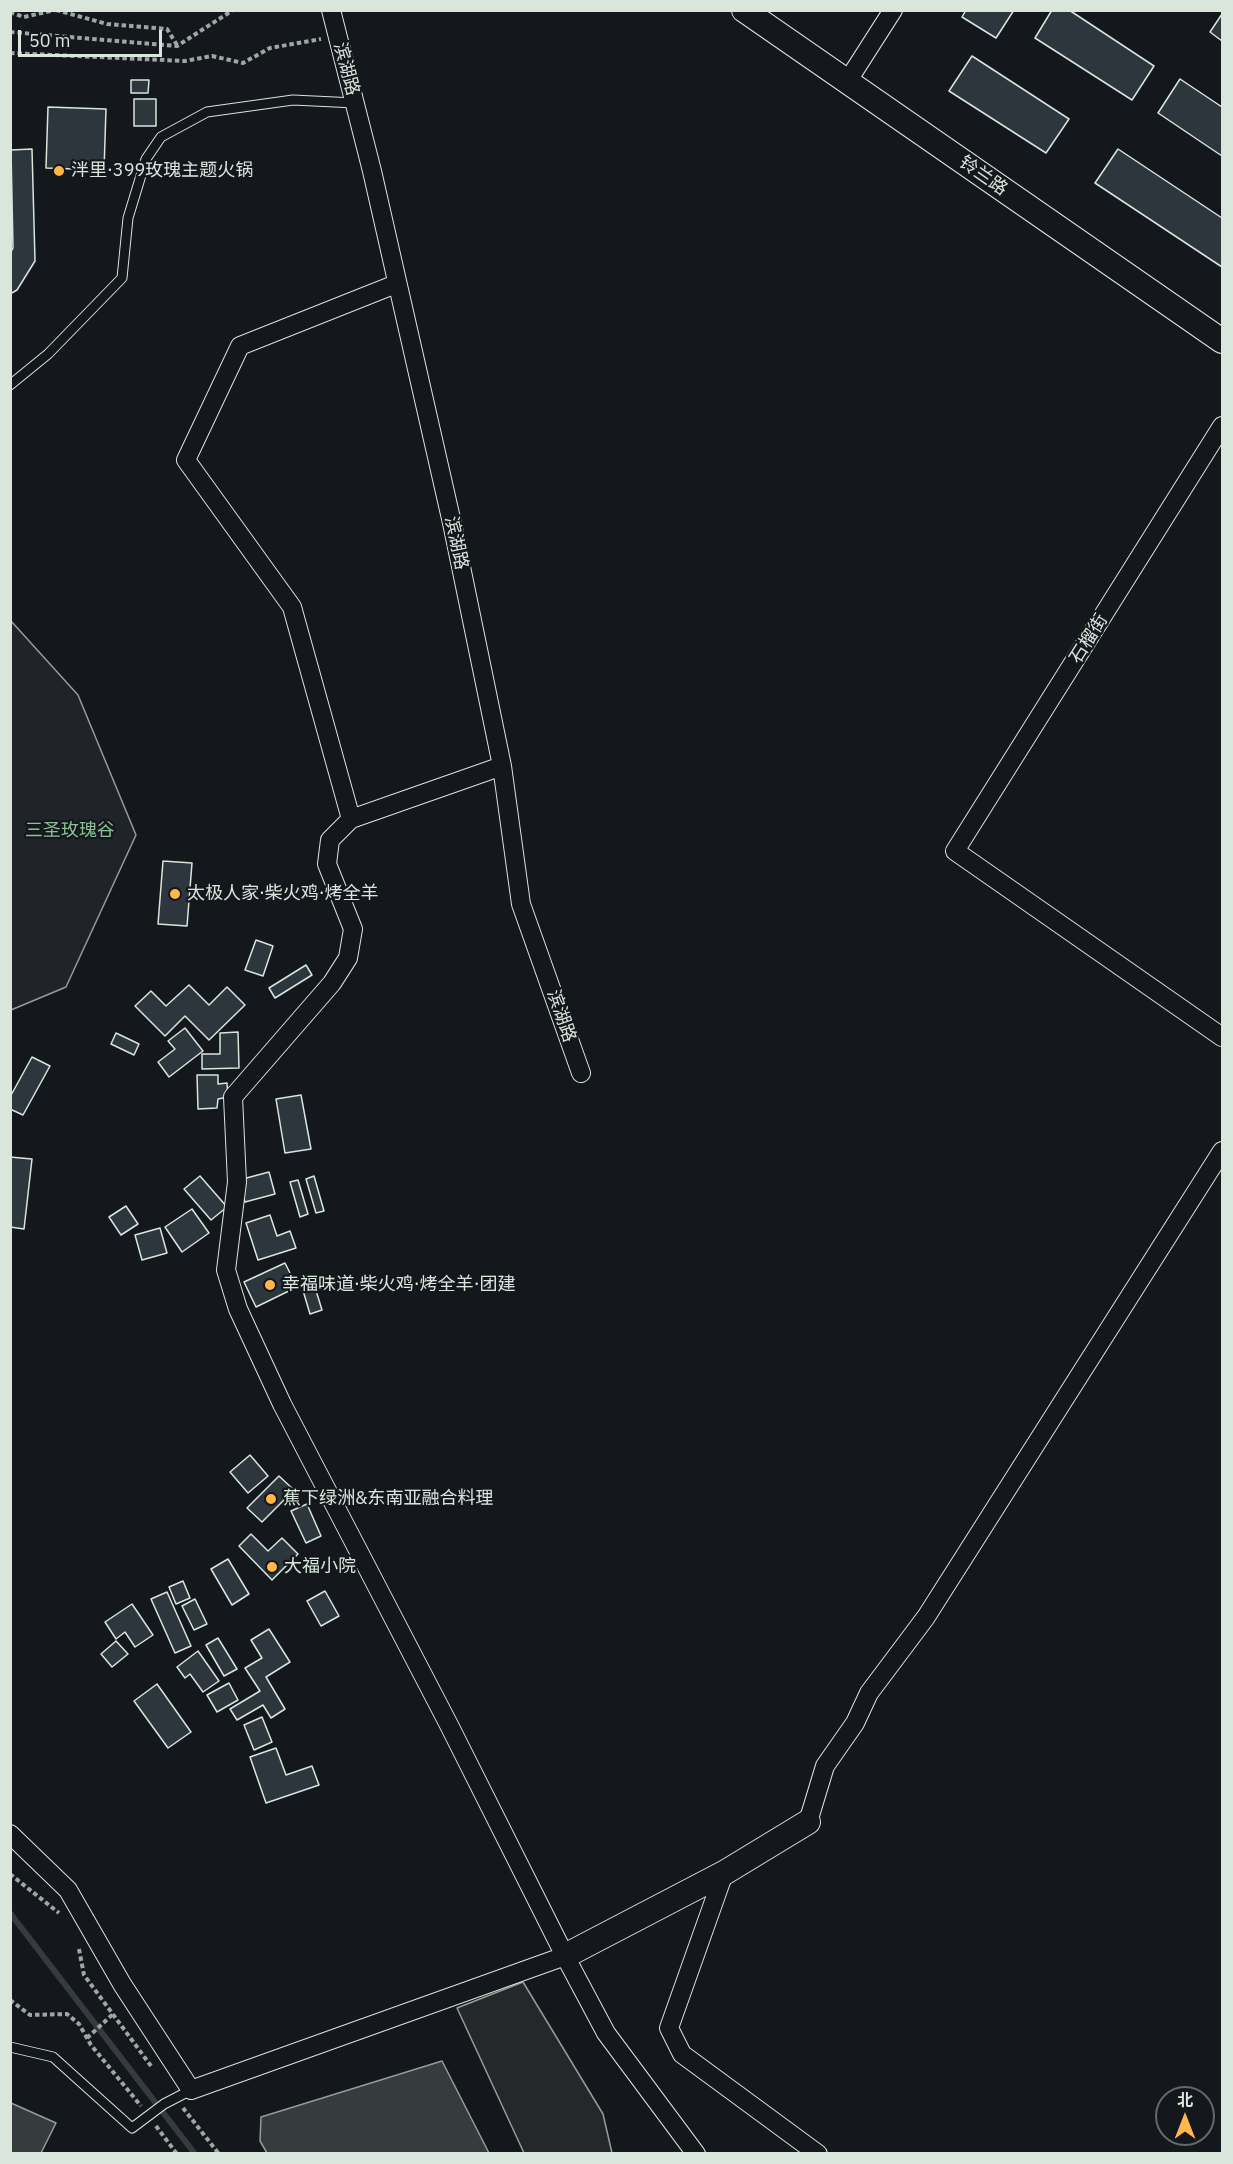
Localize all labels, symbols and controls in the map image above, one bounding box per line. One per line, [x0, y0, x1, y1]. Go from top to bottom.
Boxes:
scale bar [21, 18, 165, 56]
text: 50 m [29, 29, 71, 52]
street label: 滨湖路 [329, 40, 363, 98]
street label: 铃兰路 [955, 152, 1011, 200]
place label: 泮里·399玫瑰主题火锅 [71, 160, 253, 182]
marker: 泮里·399玫瑰主题火锅 [52, 164, 66, 178]
street label: 滨湖路 [440, 514, 472, 572]
street label: 石榴街 [1066, 610, 1112, 668]
park label: 三圣玫瑰谷 [25, 820, 115, 842]
place label: 太极人家·柴火鸡·烤全羊 [187, 883, 379, 905]
marker: 太极人家·柴火鸡·烤全羊 [168, 887, 182, 901]
street label: 滨湖路 [542, 987, 580, 1045]
place label: 幸福味道·柴火鸡·烤全羊·团建 [282, 1274, 516, 1296]
marker: 幸福味道·柴火鸡·烤全羊·团建 [263, 1278, 277, 1292]
place label: 蕉下绿洲&东南亚融合料理 [283, 1488, 493, 1510]
marker: 蕉下绿洲&东南亚融合料理 [264, 1492, 278, 1506]
place label: 大福小院 [284, 1556, 356, 1578]
marker: 大福小院 [265, 1560, 279, 1574]
north arrow [1155, 2086, 1215, 2146]
text: 北 [1177, 2090, 1193, 2110]

